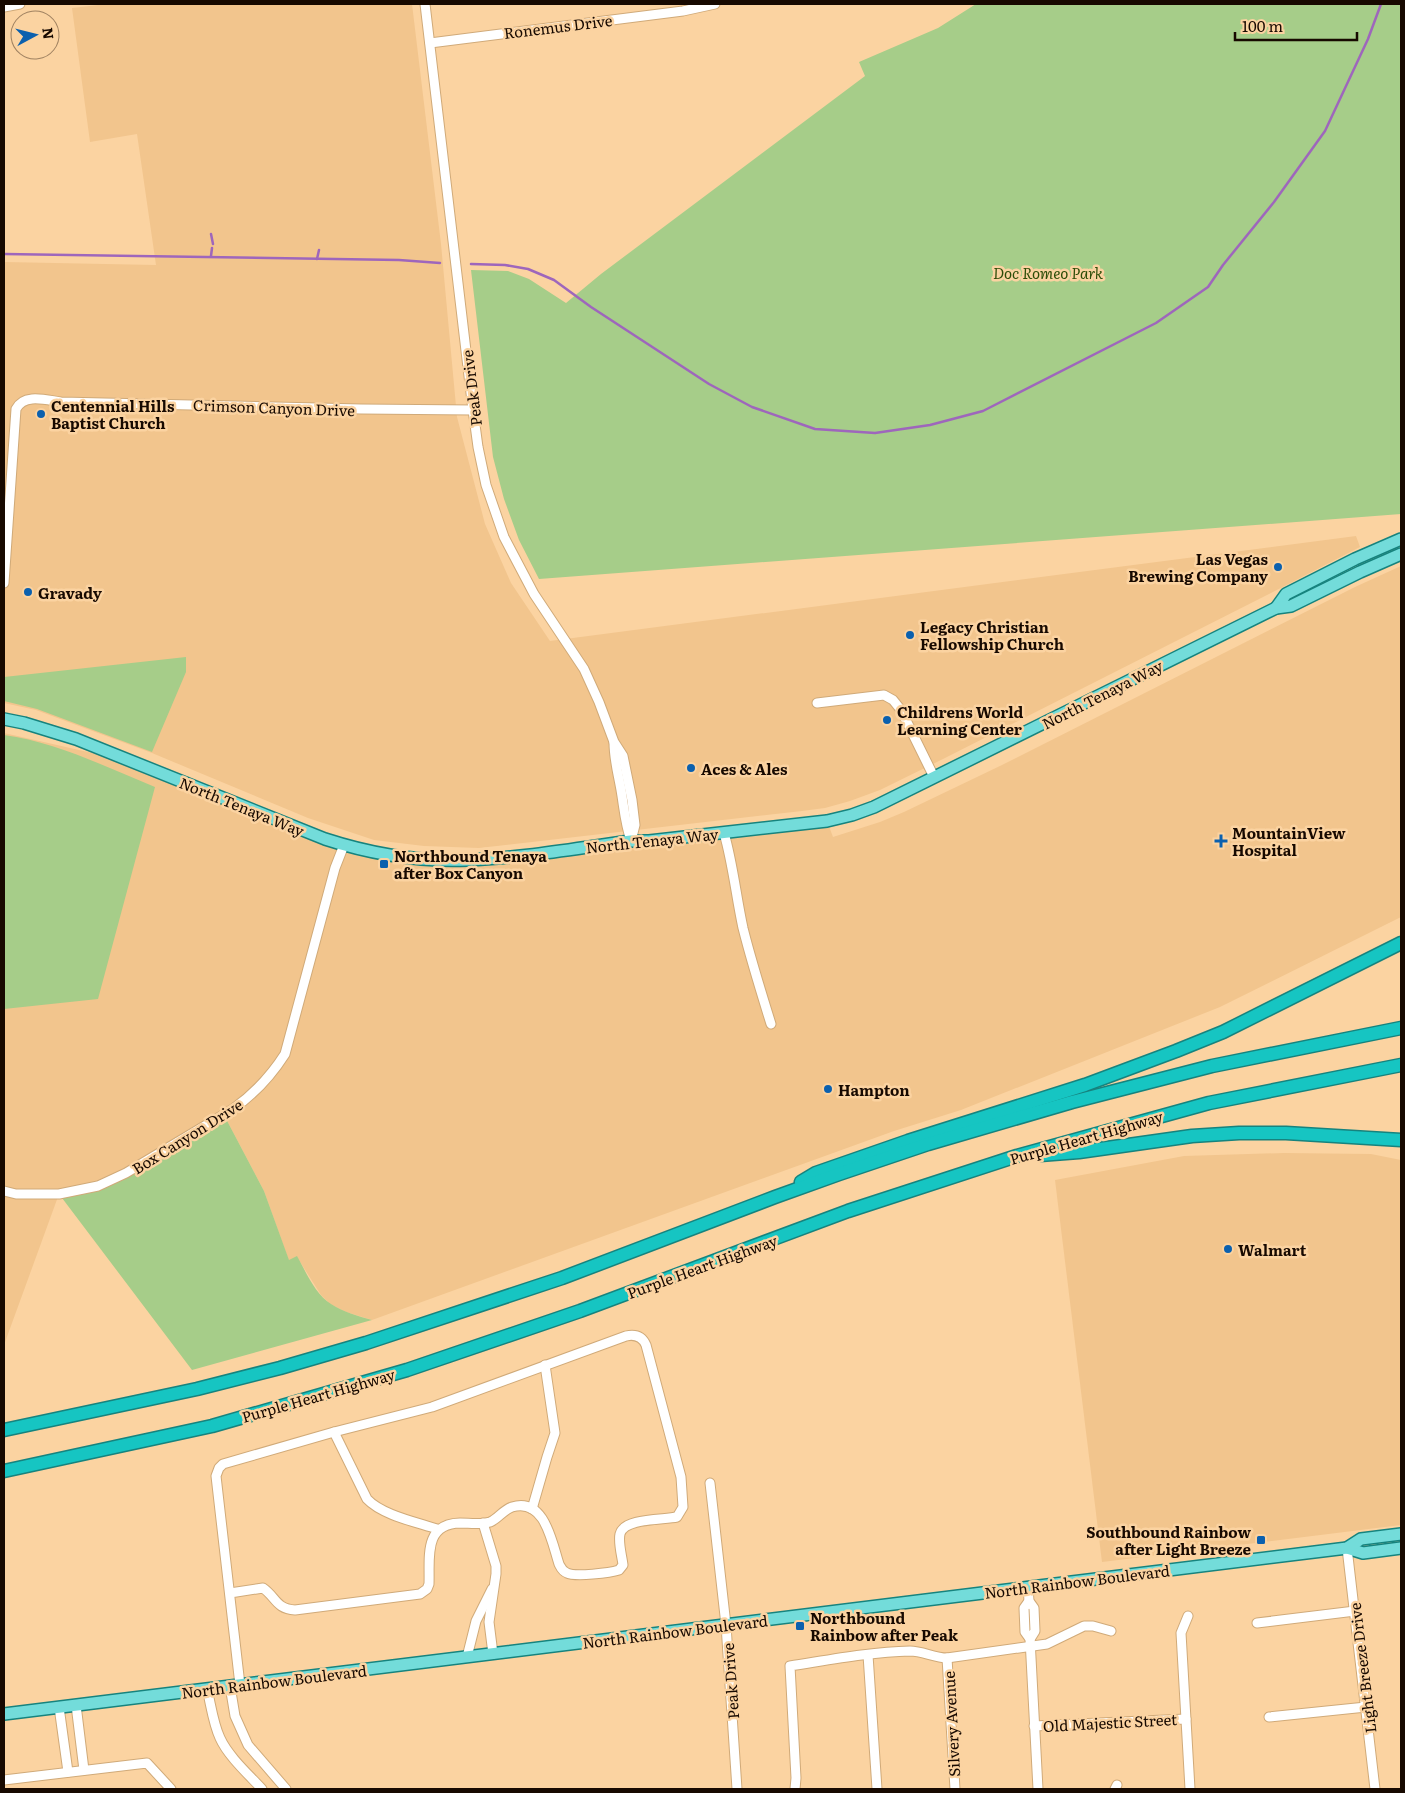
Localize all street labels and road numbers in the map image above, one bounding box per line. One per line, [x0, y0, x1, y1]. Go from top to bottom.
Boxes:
street label: Ronemus Drive [502, 8, 614, 44]
street label: Peak Drive [455, 348, 487, 427]
street label: Crimson Canyon Drive [193, 393, 356, 421]
street label: North Tenaya Way [1038, 653, 1167, 734]
street label: North Tenaya Way [176, 770, 308, 842]
street label: North Tenaya Way [585, 822, 720, 858]
street label: Box Canyon Drive [127, 1093, 247, 1179]
street label: Purple Heart Highway [1007, 1104, 1166, 1170]
street label: Purple Heart Highway [624, 1228, 781, 1304]
street label: Purple Heart Highway [239, 1362, 398, 1428]
street label: North Rainbow Boulevard [983, 1558, 1171, 1604]
street label: Light Breeze Drive [1343, 1601, 1381, 1734]
street label: North Rainbow Boulevard [581, 1608, 769, 1654]
street label: Peak Drive [716, 1642, 744, 1720]
street label: North Rainbow Boulevard [180, 1658, 368, 1704]
street label: Silvery Avenue [937, 1670, 965, 1778]
street label: Old Majestic Street [1042, 1707, 1178, 1737]

